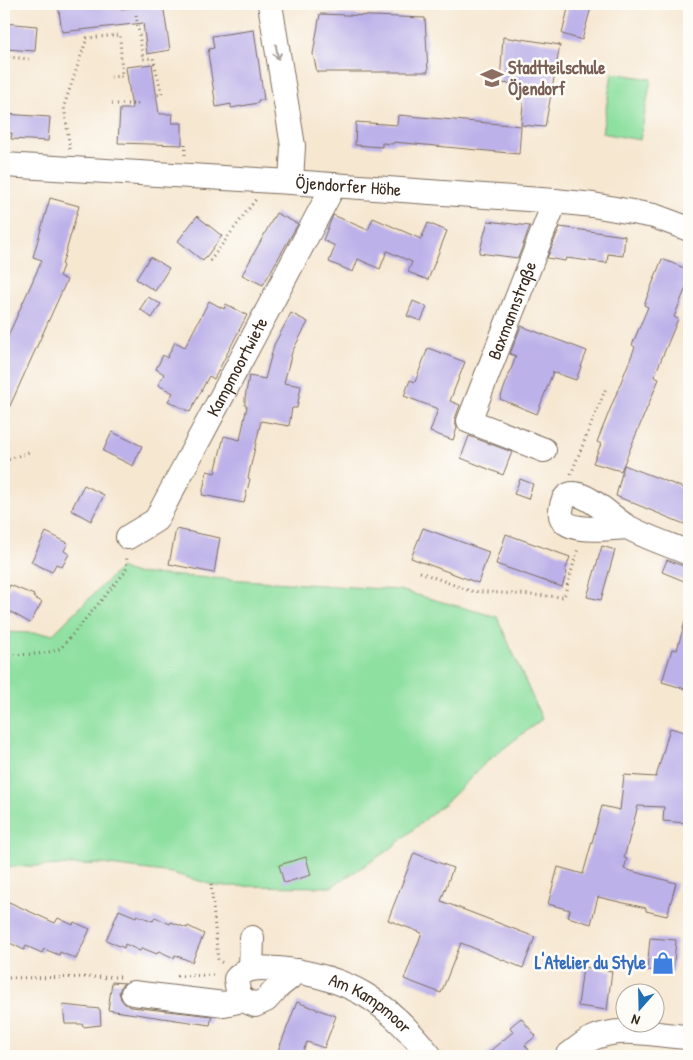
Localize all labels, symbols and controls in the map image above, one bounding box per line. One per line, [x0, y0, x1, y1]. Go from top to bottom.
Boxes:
one-way arrow [273, 44, 283, 60]
place label: Stadtteilschule Öjendorf [508, 55, 606, 101]
school or university icon: Stadtteilschule Öjendorf [479, 65, 505, 91]
street label: Öjendorfer Höhe [295, 169, 402, 202]
street label: Baxmannstraße [481, 258, 542, 363]
street label: Kampmoortwiete [200, 313, 274, 421]
place label: L'Atelier du Style [535, 950, 647, 976]
shop icon: L'Atelier du Style [650, 950, 676, 976]
street label: Am Kampmoor [326, 967, 418, 1039]
north arrow [616, 982, 666, 1032]
text: N [628, 1010, 642, 1031]

